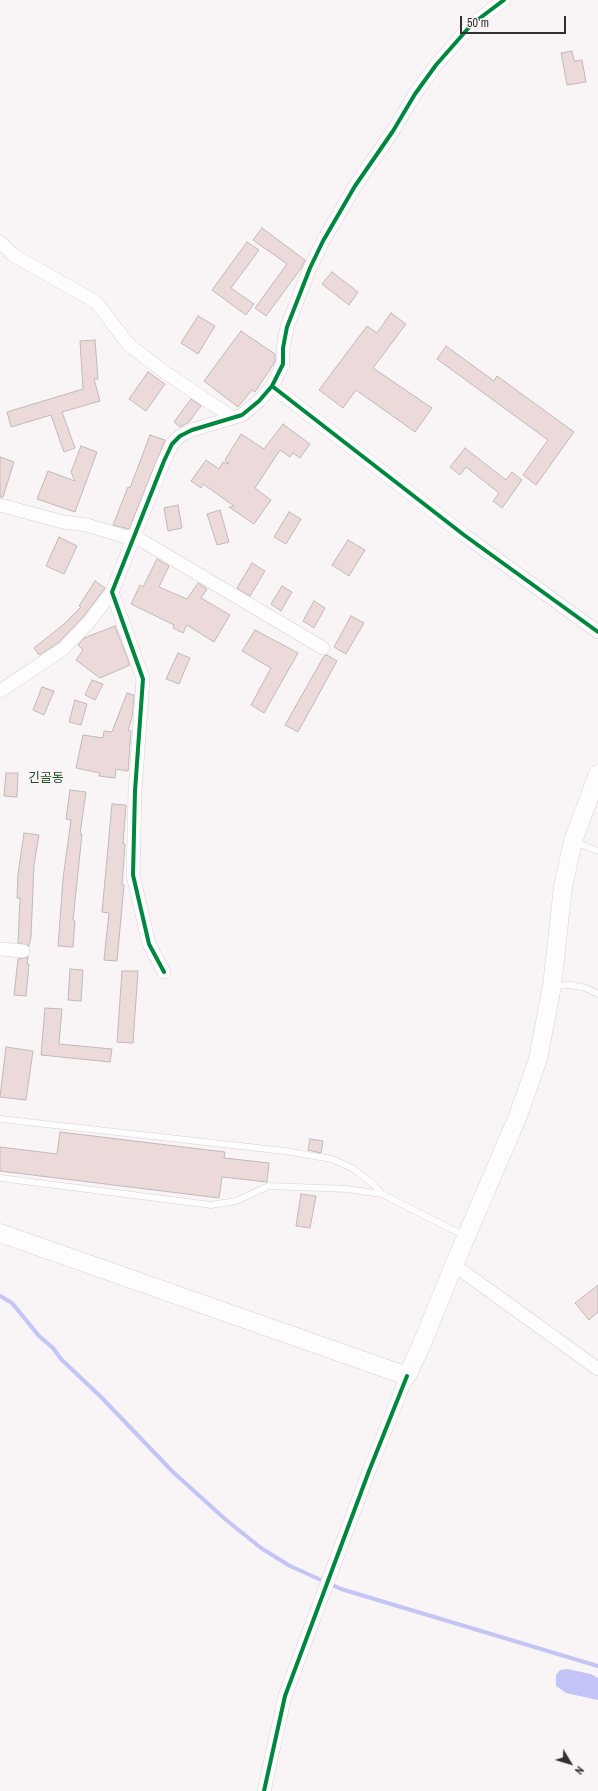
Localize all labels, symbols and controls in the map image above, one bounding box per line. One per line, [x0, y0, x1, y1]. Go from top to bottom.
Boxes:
scale bar [462, 8, 568, 34]
text: 50 m [467, 15, 489, 31]
district label: 긴골동 [28, 771, 64, 787]
north arrow [550, 1743, 590, 1783]
text: N [572, 1764, 587, 1777]

